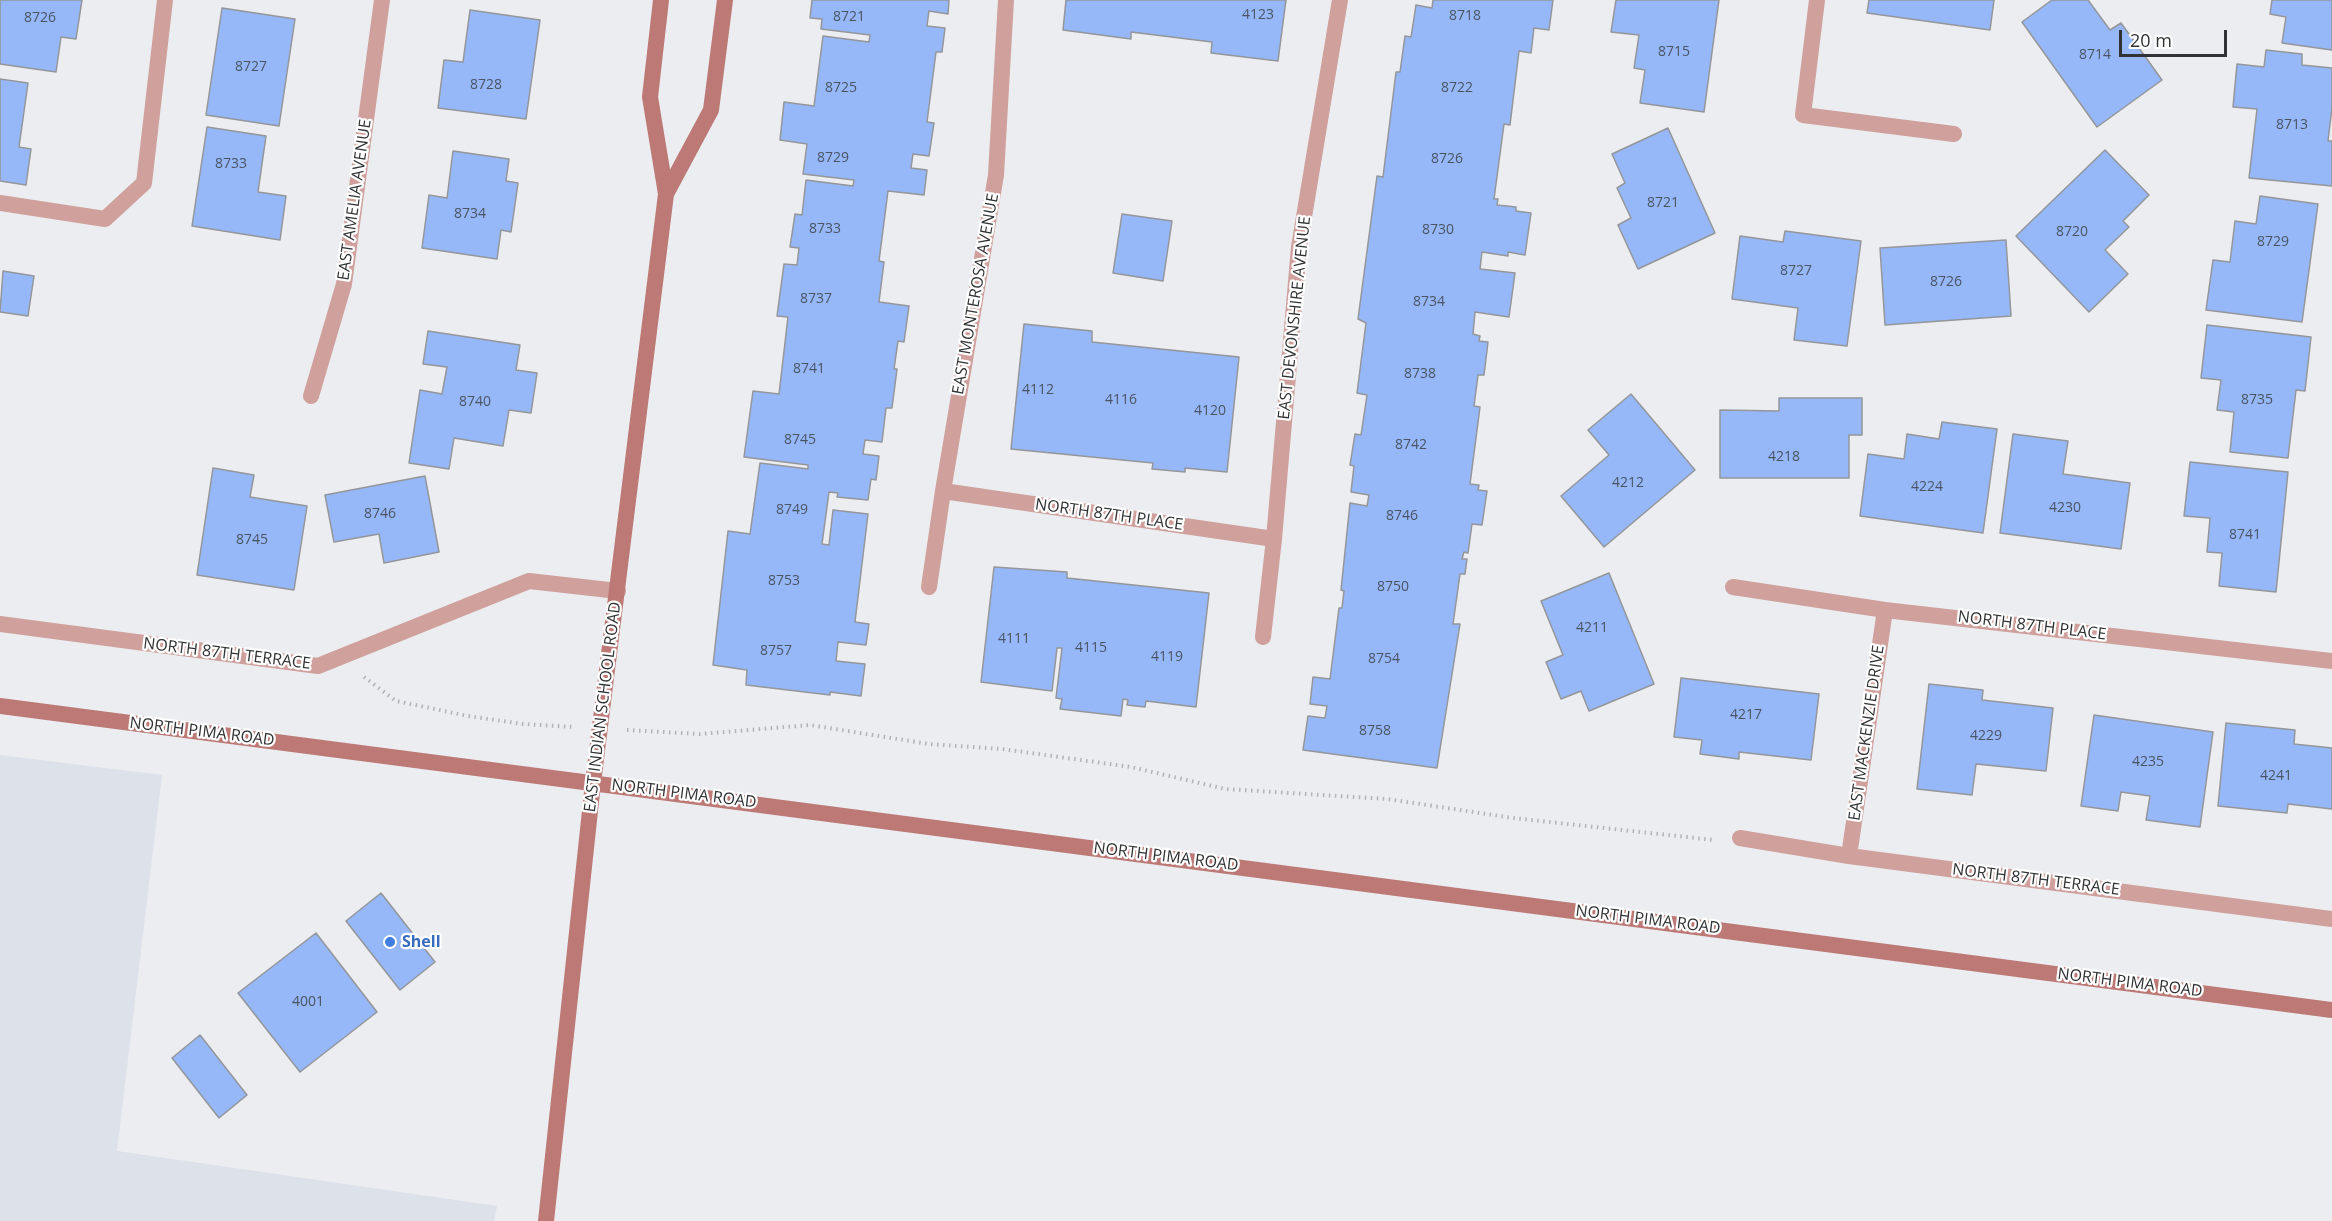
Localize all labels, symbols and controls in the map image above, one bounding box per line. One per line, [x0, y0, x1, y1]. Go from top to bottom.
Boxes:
house number: 4123 [1242, 7, 1274, 23]
house number: 8718 [1449, 8, 1481, 24]
house number: 8721 [833, 9, 865, 25]
house number: 8726 [24, 10, 56, 26]
scale bar [2122, 18, 2230, 56]
text: 20 m [2130, 28, 2172, 52]
house number: 8715 [1658, 44, 1690, 60]
house number: 8714 [2079, 47, 2111, 63]
house number: 8727 [235, 59, 267, 75]
house number: 8728 [470, 77, 502, 93]
house number: 8725 [825, 80, 857, 96]
house number: 8722 [1441, 80, 1473, 96]
house number: 8713 [2276, 117, 2308, 133]
street label: EAST AMELIA AVENUE [334, 118, 376, 282]
house number: 8729 [817, 150, 849, 166]
house number: 8726 [1431, 151, 1463, 167]
house number: 8733 [215, 156, 247, 172]
street label: EAST MONTEROSA AVENUE [949, 192, 1003, 396]
house number: 8721 [1647, 195, 1679, 211]
house number: 8734 [454, 206, 486, 222]
street label: EAST DEVONSHIRE AVENUE [1275, 215, 1315, 421]
house number: 8733 [809, 221, 841, 237]
house number: 8730 [1422, 222, 1454, 238]
house number: 8720 [2056, 224, 2088, 240]
house number: 8729 [2257, 234, 2289, 250]
house number: 8727 [1780, 263, 1812, 279]
house number: 8726 [1930, 274, 1962, 290]
house number: 8737 [800, 291, 832, 307]
house number: 8734 [1413, 294, 1445, 310]
house number: 8741 [793, 361, 825, 377]
house number: 8738 [1404, 366, 1436, 382]
house number: 4112 [1022, 382, 1054, 398]
house number: 4116 [1105, 392, 1137, 408]
house number: 8735 [2241, 392, 2273, 408]
house number: 8740 [459, 394, 491, 410]
house number: 4120 [1194, 403, 1226, 419]
house number: 8745 [784, 432, 816, 448]
house number: 8742 [1395, 437, 1427, 453]
house number: 4218 [1768, 449, 1800, 465]
house number: 4212 [1612, 475, 1644, 491]
house number: 4224 [1911, 479, 1943, 495]
street label: NORTH 87TH PLACE [1034, 495, 1184, 535]
house number: 4230 [2049, 500, 2081, 516]
house number: 8749 [776, 502, 808, 518]
house number: 8746 [364, 506, 396, 522]
house number: 8746 [1386, 508, 1418, 524]
house number: 8741 [2229, 527, 2261, 543]
house number: 8745 [236, 532, 268, 548]
house number: 8753 [768, 573, 800, 589]
house number: 8750 [1377, 579, 1409, 595]
street label: EAST INDIAN SCHOOL ROAD [581, 601, 625, 813]
street label: NORTH 87TH PLACE [1957, 607, 2107, 645]
house number: 4211 [1576, 620, 1608, 636]
house number: 4111 [998, 631, 1030, 647]
street label: NORTH 87TH TERRACE [142, 634, 312, 674]
house number: 4115 [1075, 640, 1107, 656]
house number: 8757 [760, 643, 792, 659]
street label: EAST MACKENZIE DRIVE [1845, 644, 1889, 822]
house number: 4119 [1151, 649, 1183, 665]
house number: 8754 [1368, 651, 1400, 667]
house number: 4217 [1730, 707, 1762, 723]
street label: NORTH PIMA ROAD [128, 714, 276, 750]
house number: 8758 [1359, 723, 1391, 739]
house number: 4229 [1970, 728, 2002, 744]
house number: 4235 [2132, 754, 2164, 770]
house number: 4241 [2260, 768, 2292, 784]
street label: NORTH PIMA ROAD [610, 776, 758, 812]
street label: NORTH PIMA ROAD [1092, 839, 1240, 875]
street label: NORTH 87TH TERRACE [1951, 860, 2121, 900]
street label: NORTH PIMA ROAD [1574, 902, 1722, 938]
place label: Shell [402, 932, 441, 952]
marker: Shell [383, 935, 397, 949]
street label: NORTH PIMA ROAD [2056, 965, 2204, 1001]
house number: 4001 [292, 994, 324, 1010]

